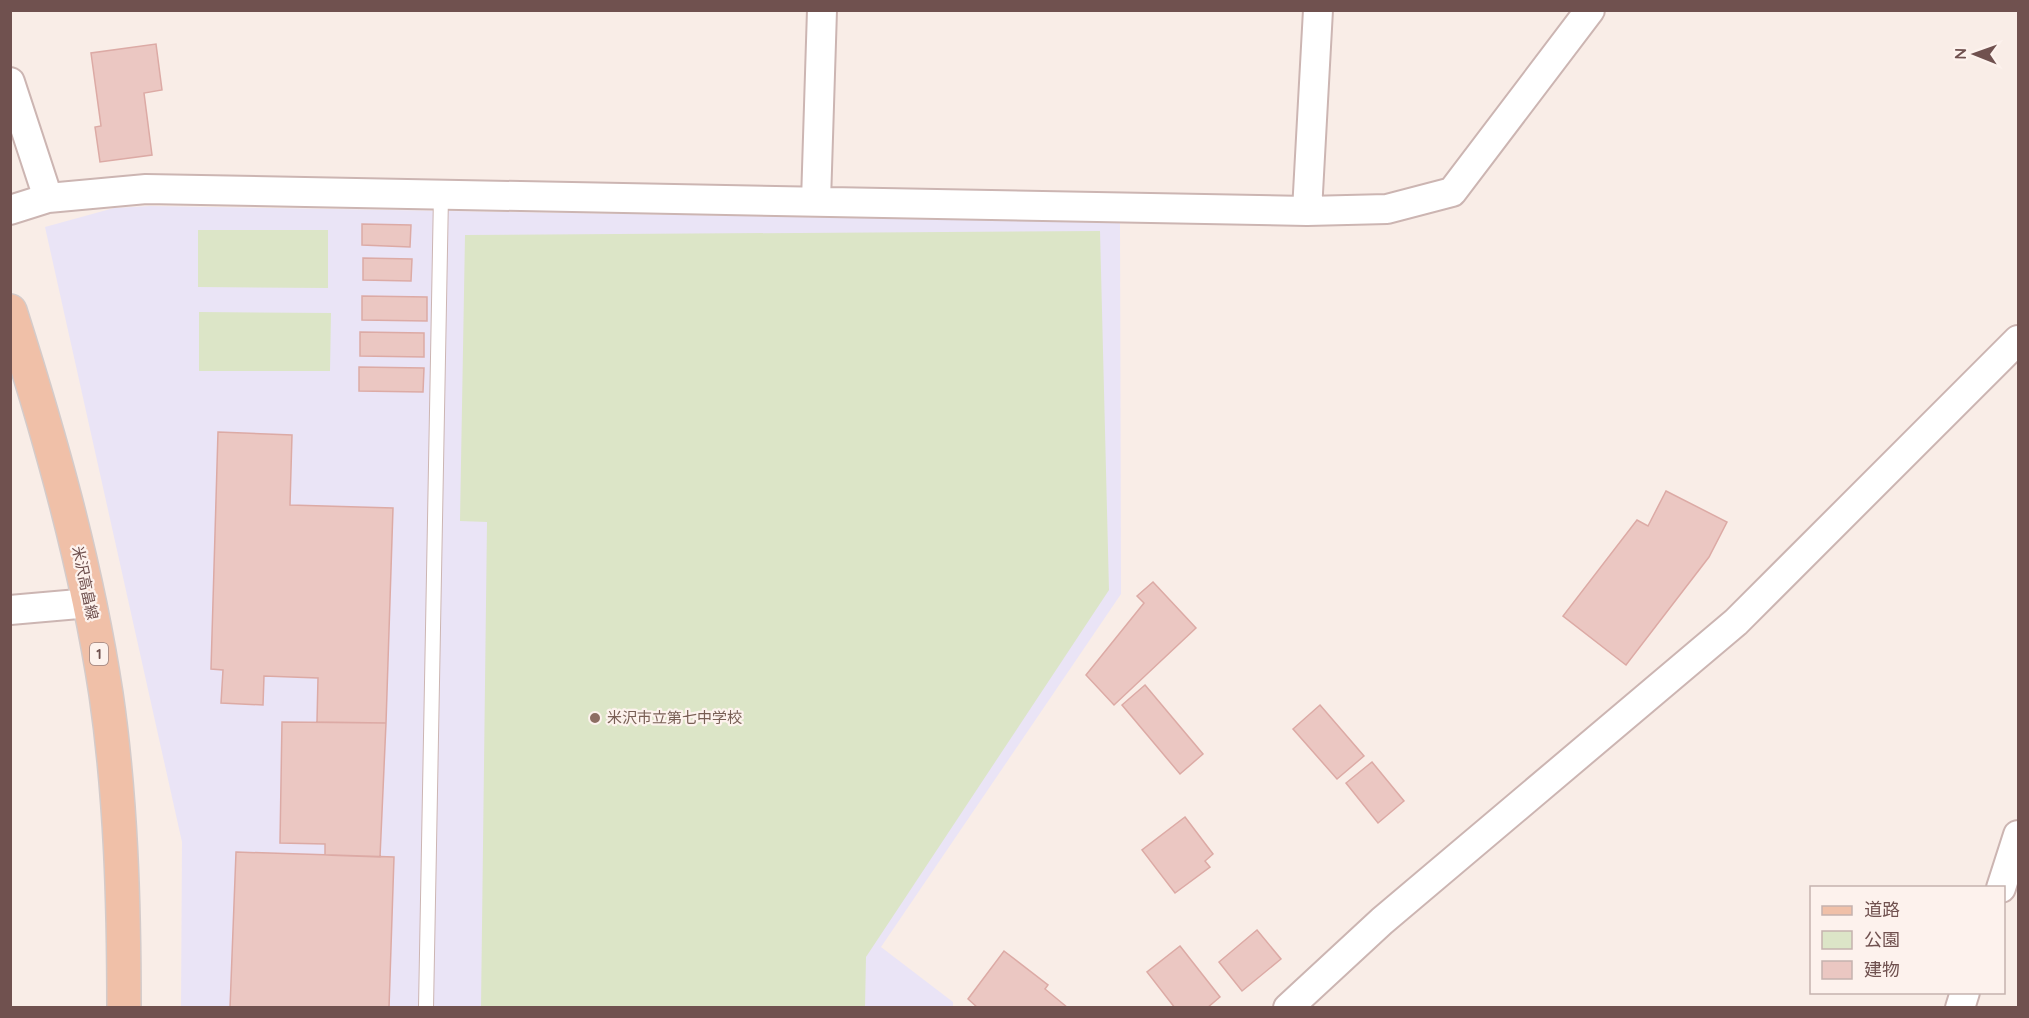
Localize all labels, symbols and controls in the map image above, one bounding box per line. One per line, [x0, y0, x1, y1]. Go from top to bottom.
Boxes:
north arrow [1945, 24, 2005, 84]
text: N [1950, 48, 1970, 60]
street label: 米沢高畠線 [68, 544, 103, 622]
road number: 1 [90, 643, 108, 665]
place label: 米沢市立第七中学校 [607, 708, 742, 727]
marker: 米沢市立第七中学校 [588, 711, 602, 725]
legend [1810, 886, 2005, 994]
text: 道路 [1864, 898, 1900, 921]
text: 公園 [1864, 928, 1900, 951]
text: 建物 [1864, 958, 1900, 981]

